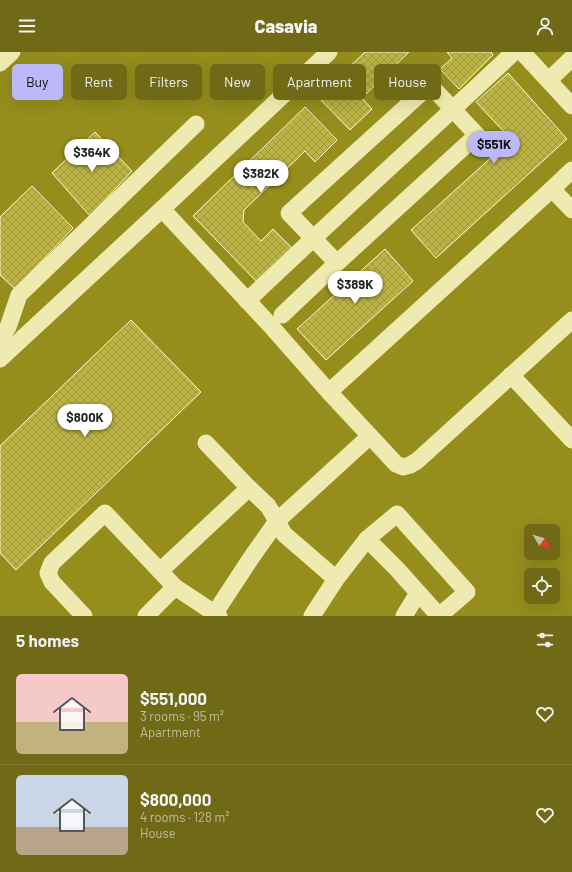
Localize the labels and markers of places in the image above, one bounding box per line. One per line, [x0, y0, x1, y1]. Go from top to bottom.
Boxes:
pin: $551K [466, 131, 522, 165]
pin: $364K [64, 139, 120, 173]
pin: $382K [233, 160, 289, 194]
pin: $389K [327, 271, 383, 305]
pin: $800K [57, 404, 113, 438]

